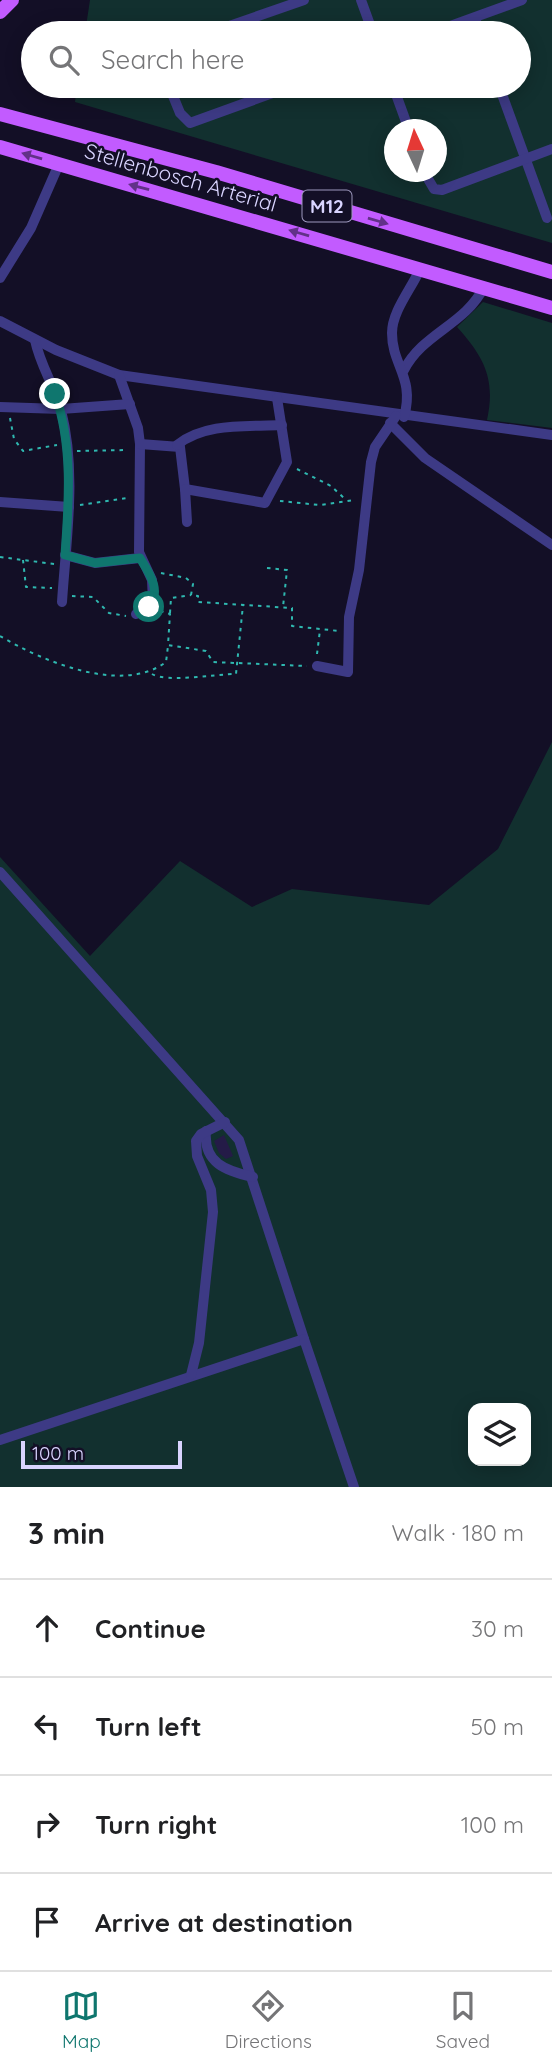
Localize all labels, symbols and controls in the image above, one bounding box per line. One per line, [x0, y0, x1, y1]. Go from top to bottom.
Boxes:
search box [21, 21, 531, 98]
icon: search [45, 41, 83, 79]
text: Search here [101, 43, 245, 76]
north arrow [384, 119, 447, 182]
street label: Stellenbosch Arterial [82, 137, 280, 217]
one-way arrow [21, 151, 42, 161]
one-way arrow [128, 181, 150, 192]
road number: M12 [302, 190, 352, 222]
one-way arrow [368, 217, 389, 227]
one-way arrow [288, 227, 309, 237]
route end [39, 378, 70, 409]
route start [133, 591, 164, 622]
map controls [468, 1403, 531, 1466]
button: layers [468, 1403, 531, 1466]
scale bar [21, 1438, 182, 1470]
text: 100 m [32, 1441, 84, 1465]
text: 3 min [28, 1514, 105, 1552]
text: Walk · 180 m [392, 1518, 524, 1547]
icon: ahead [28, 1609, 66, 1647]
text: Continue [95, 1612, 206, 1645]
text: 30 m [471, 1614, 524, 1643]
icon: left [28, 1707, 66, 1745]
text: Turn left [95, 1710, 202, 1743]
text: 50 m [471, 1712, 524, 1741]
icon: right [28, 1805, 66, 1843]
text: Turn right [95, 1808, 217, 1841]
text: 100 m [461, 1810, 524, 1839]
icon: arrive [28, 1903, 66, 1941]
text: Arrive at destination [95, 1906, 353, 1939]
tab: Map [62, 1987, 101, 2053]
tab: Directions [225, 1987, 312, 2053]
tab: Saved [436, 1987, 490, 2053]

